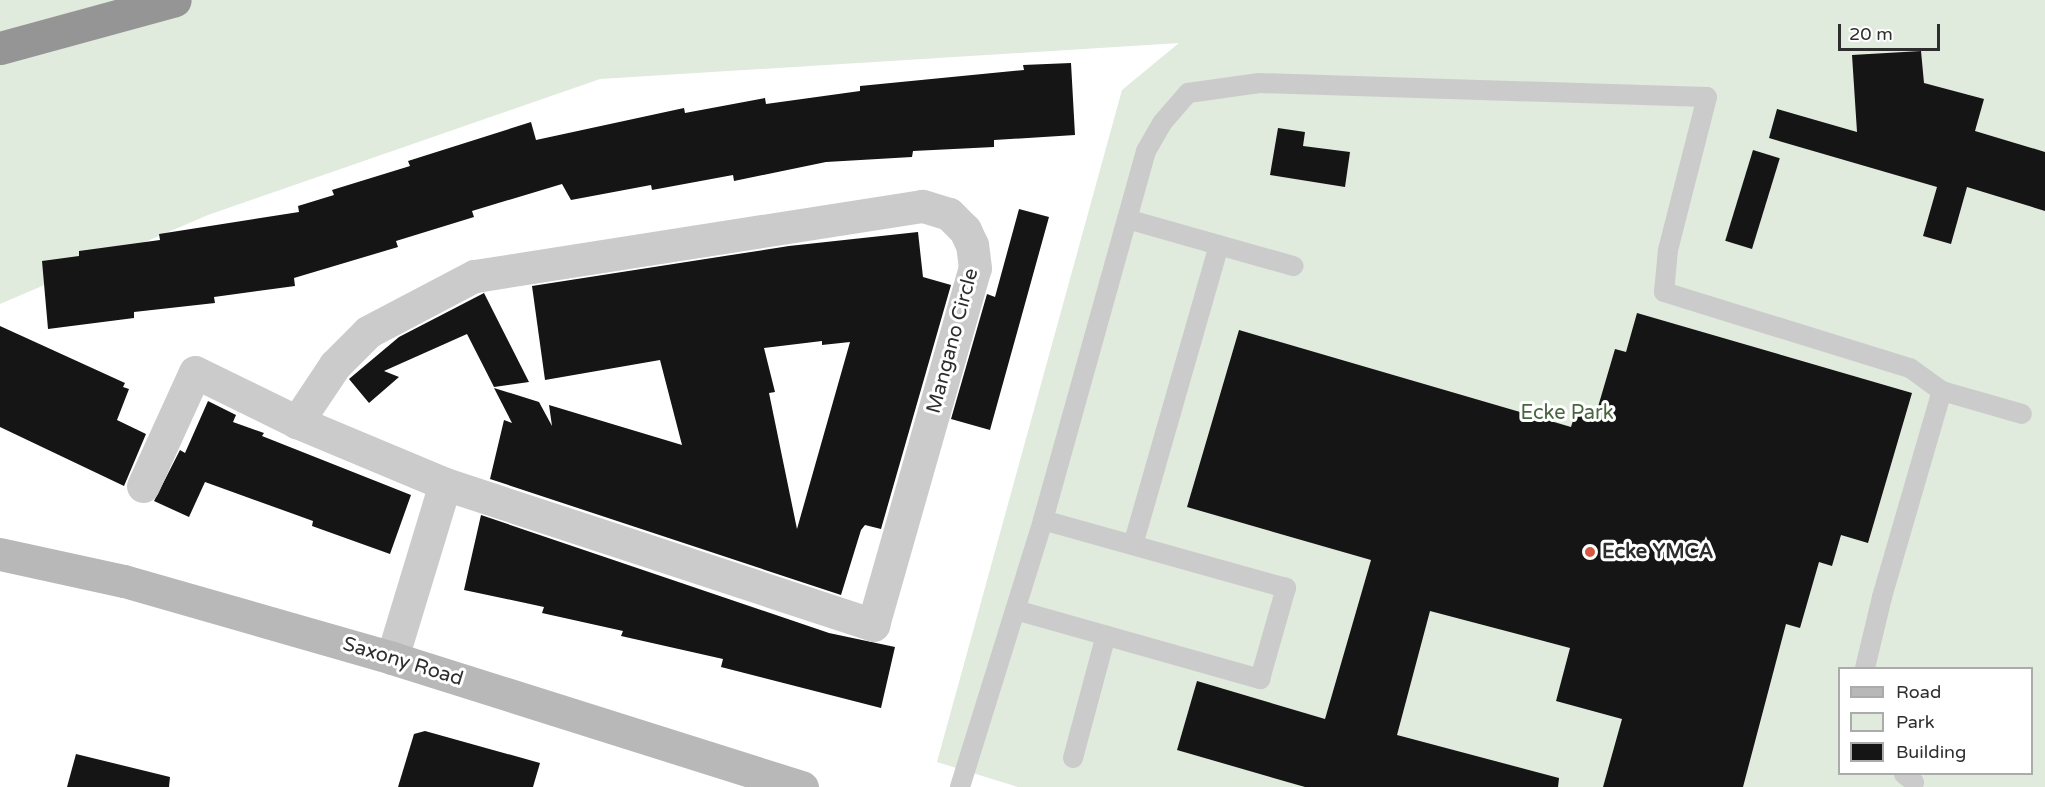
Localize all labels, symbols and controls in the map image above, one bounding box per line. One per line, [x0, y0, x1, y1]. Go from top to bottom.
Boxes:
scale bar [1841, 12, 1943, 50]
text: 20 m [1849, 23, 1893, 45]
street label: Mangano Circle [922, 266, 984, 416]
park label: Ecke Park [1520, 401, 1614, 425]
place label: Ecke YMCA [1602, 540, 1713, 564]
marker: Ecke YMCA [1583, 545, 1597, 559]
street label: Saxony Road [340, 632, 466, 692]
legend [1838, 667, 2033, 775]
text: Road [1896, 681, 1941, 703]
text: Park [1896, 711, 1934, 733]
text: Building [1896, 741, 1966, 763]

